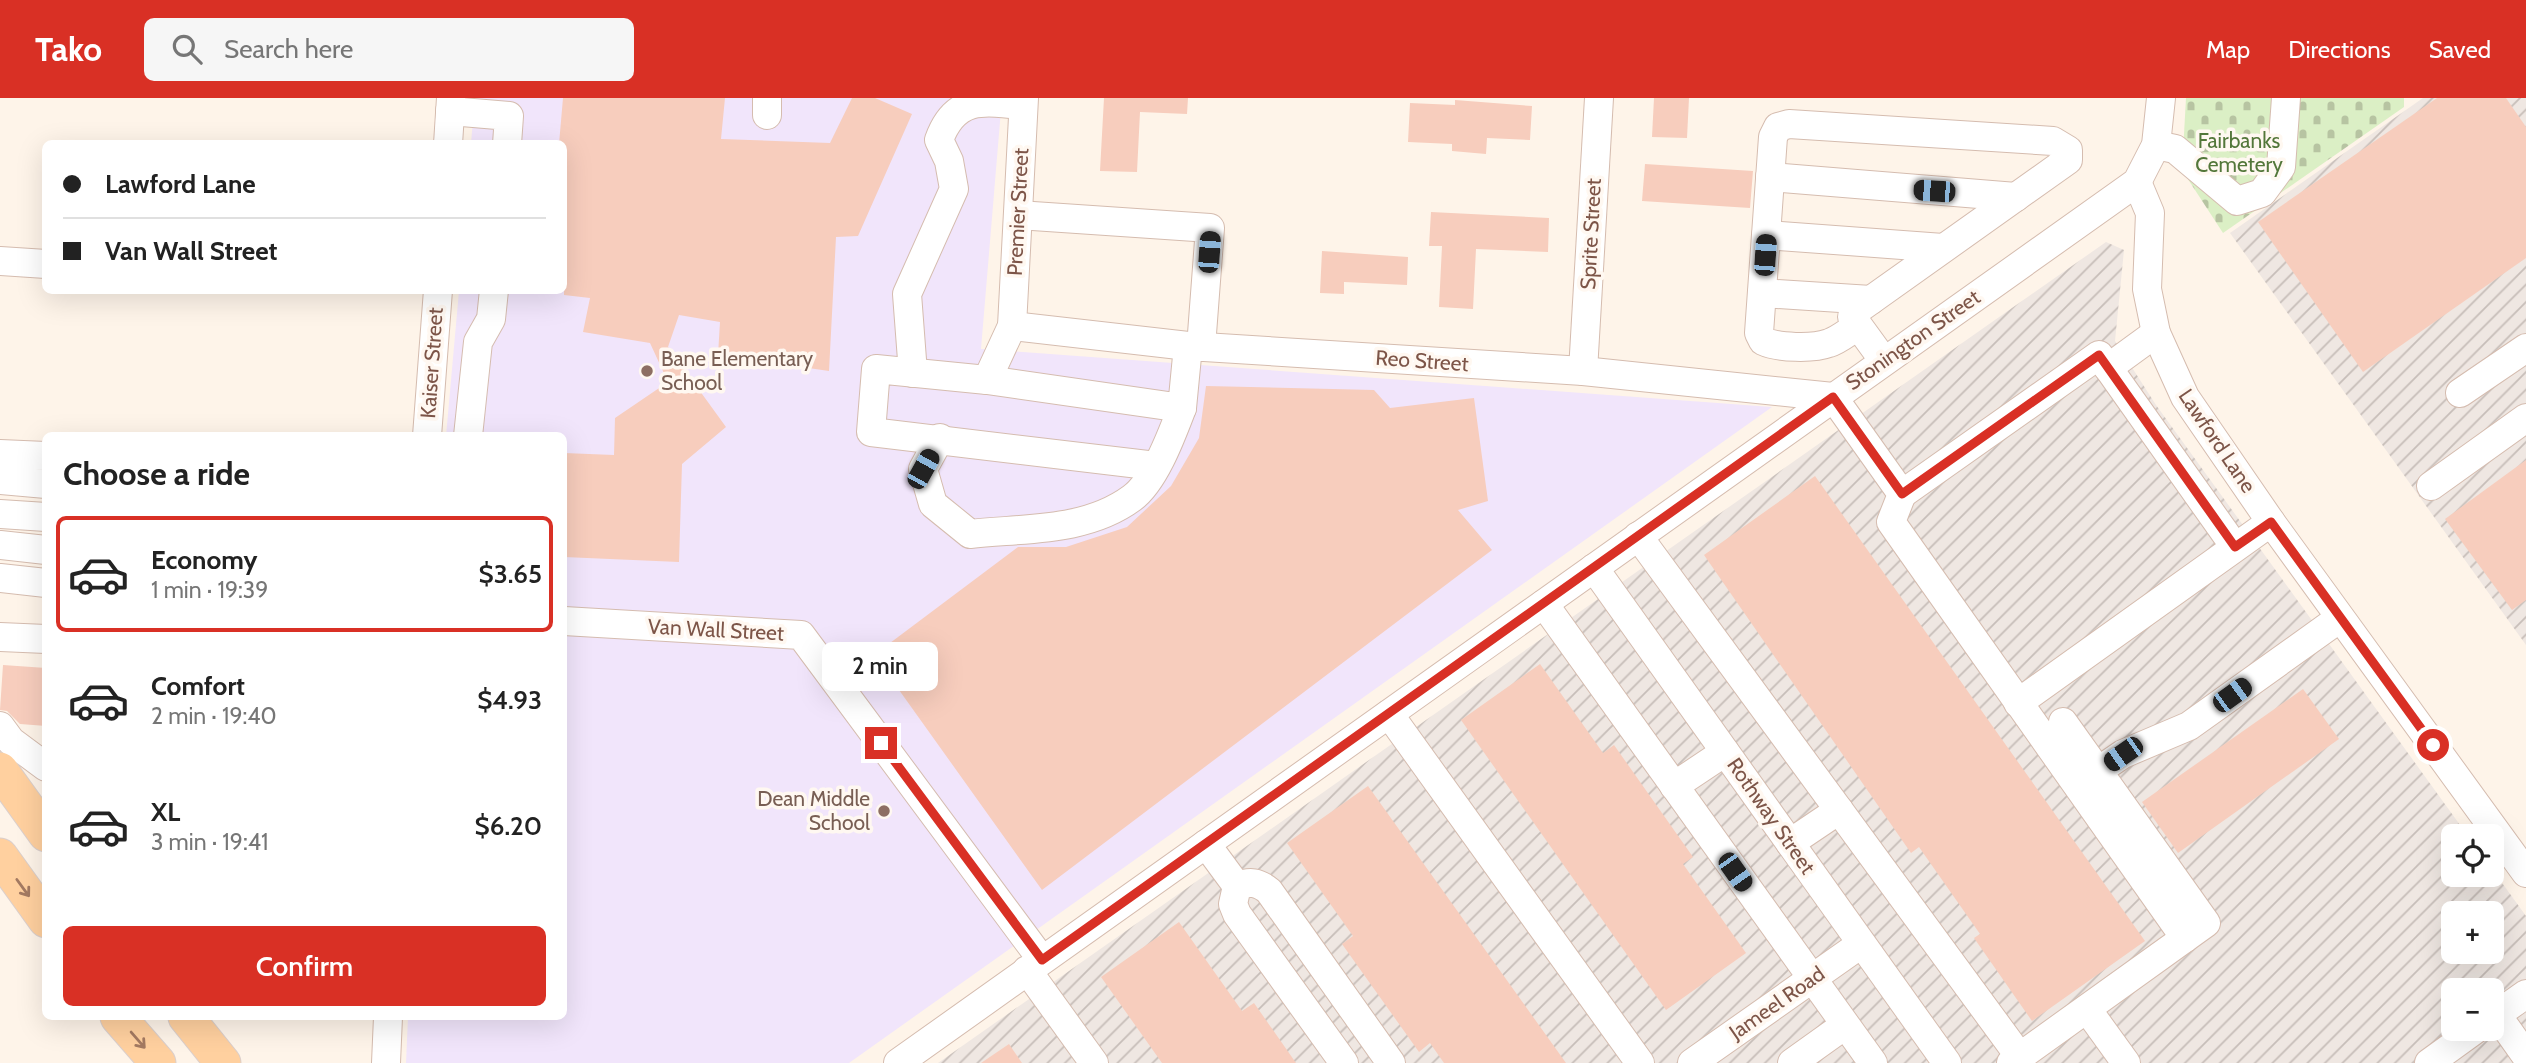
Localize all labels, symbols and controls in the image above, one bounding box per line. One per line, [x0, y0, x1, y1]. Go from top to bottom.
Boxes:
search box [144, 18, 634, 81]
text: Tako [35, 29, 102, 69]
icon: search [168, 30, 206, 68]
text: Search here [224, 33, 353, 65]
text: Map [2206, 35, 2250, 64]
text: Directions [2288, 35, 2391, 64]
text: Saved [2429, 35, 2491, 64]
park label: Fairbanks Cemetery [2195, 128, 2283, 177]
street label: Premier Street [1002, 147, 1033, 277]
text: Lawford Lane [105, 168, 256, 200]
street label: Sprite Street [1575, 178, 1606, 290]
car [1913, 179, 1956, 203]
car [1198, 230, 1221, 274]
car [1754, 233, 1777, 277]
text: Van Wall Street [105, 235, 278, 267]
street label: Stonington Street [1841, 284, 1985, 395]
street label: Kaiser Street [415, 307, 448, 419]
street label: Reo Street [1375, 345, 1469, 376]
place label: Bane Elementary School [661, 346, 814, 395]
marker: Bane Elementary School [639, 363, 655, 379]
street label: Lawford Lane [2174, 384, 2261, 498]
car [904, 446, 943, 492]
text: Choose a ride [63, 454, 250, 493]
icon: car [67, 543, 130, 606]
text: Economy [151, 544, 257, 576]
text: $3.65 [479, 558, 542, 590]
text: 1 min · 19:39 [151, 576, 268, 604]
street label: Van Wall Street [647, 613, 785, 646]
callout: 2 min [823, 642, 939, 690]
text: 2 min [852, 652, 908, 680]
icon: car [67, 669, 130, 732]
text: Comfort [151, 670, 245, 702]
car [2209, 674, 2256, 716]
text: $4.93 [477, 684, 542, 716]
text: 2 min · 19:40 [151, 702, 277, 730]
route end [865, 727, 897, 759]
route start [2417, 729, 2449, 761]
car [2100, 733, 2147, 775]
street label: Rothway Street [1722, 753, 1821, 879]
place label: Dean Middle School [757, 786, 870, 835]
icon: car [67, 795, 130, 858]
text: XL [151, 796, 180, 828]
marker: Dean Middle School [876, 803, 892, 819]
text: $6.20 [475, 810, 542, 842]
map controls [2441, 824, 2504, 1041]
button: locate [2441, 824, 2504, 887]
text: 3 min · 19:41 [151, 828, 268, 856]
car [1715, 849, 1756, 895]
one-way arrow [16, 878, 30, 897]
button: + [2441, 901, 2504, 964]
button: Confirm [63, 926, 546, 1006]
street label: Jameel Road [1724, 961, 1829, 1045]
button: − [2441, 978, 2504, 1041]
one-way arrow [130, 1031, 146, 1049]

